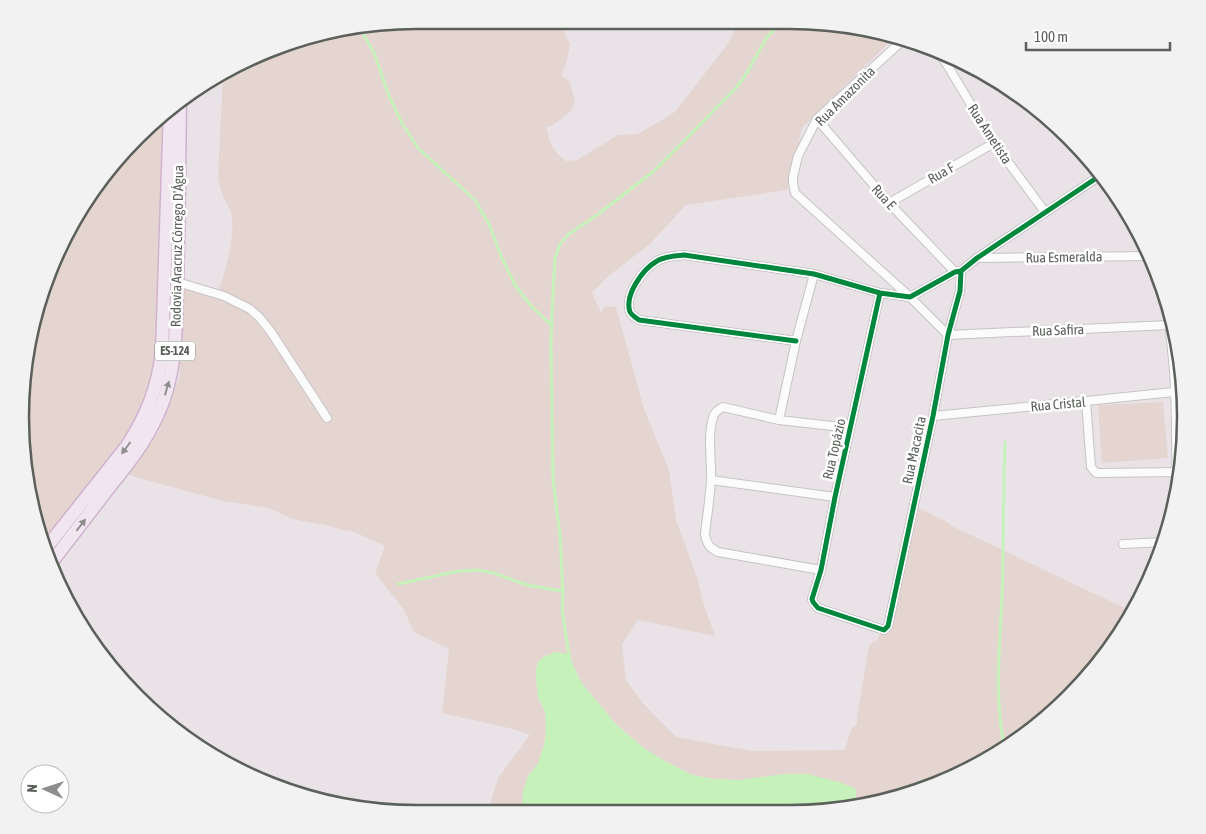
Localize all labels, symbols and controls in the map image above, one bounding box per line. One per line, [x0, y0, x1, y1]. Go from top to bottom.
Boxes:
scale bar [1026, 20, 1170, 52]
text: 100 m [1034, 28, 1068, 45]
street label: Rua Amazonita [812, 63, 878, 129]
street label: Rua Ametista [965, 101, 1015, 167]
street label: Rua F [925, 159, 957, 187]
street label: Rodovia Aracruz Córrego D'Água [168, 165, 186, 327]
street label: Rua E [869, 181, 899, 213]
street label: Rua Esmeralda [1026, 248, 1102, 266]
street label: Rua Safira [1032, 321, 1084, 339]
road number: ES-124 [155, 342, 195, 361]
one-way arrow [164, 381, 172, 396]
street label: Rua Cristal [1030, 394, 1086, 414]
street label: Rua Macacita [899, 415, 929, 485]
street label: Rua Topázio [819, 417, 849, 481]
one-way arrow [120, 441, 131, 454]
one-way arrow [75, 519, 86, 532]
north arrow [20, 764, 70, 814]
text: N [24, 784, 40, 793]

